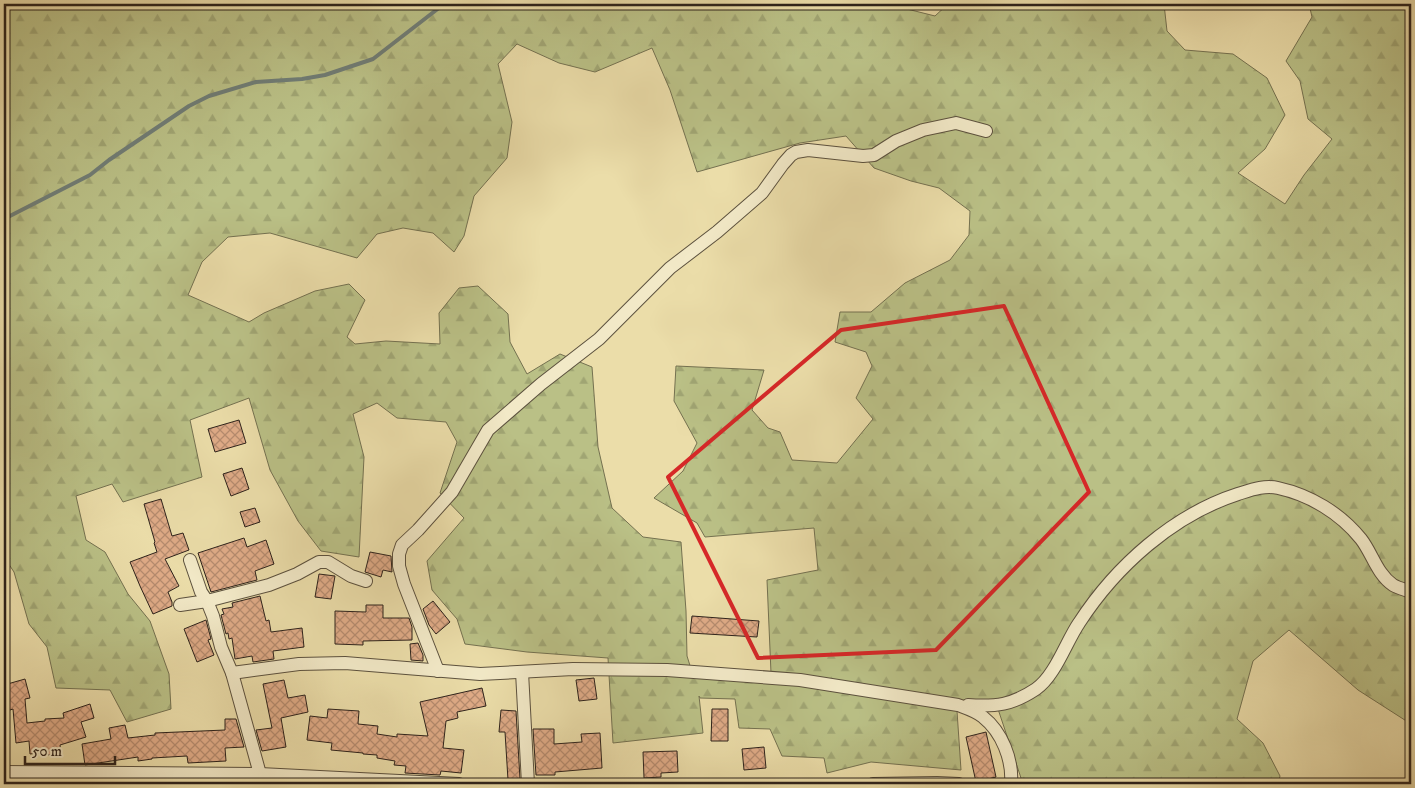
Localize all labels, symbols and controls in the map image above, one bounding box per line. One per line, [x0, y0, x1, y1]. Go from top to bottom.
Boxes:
scale bar [25, 733, 115, 765]
text: 50 m [32, 742, 62, 761]

